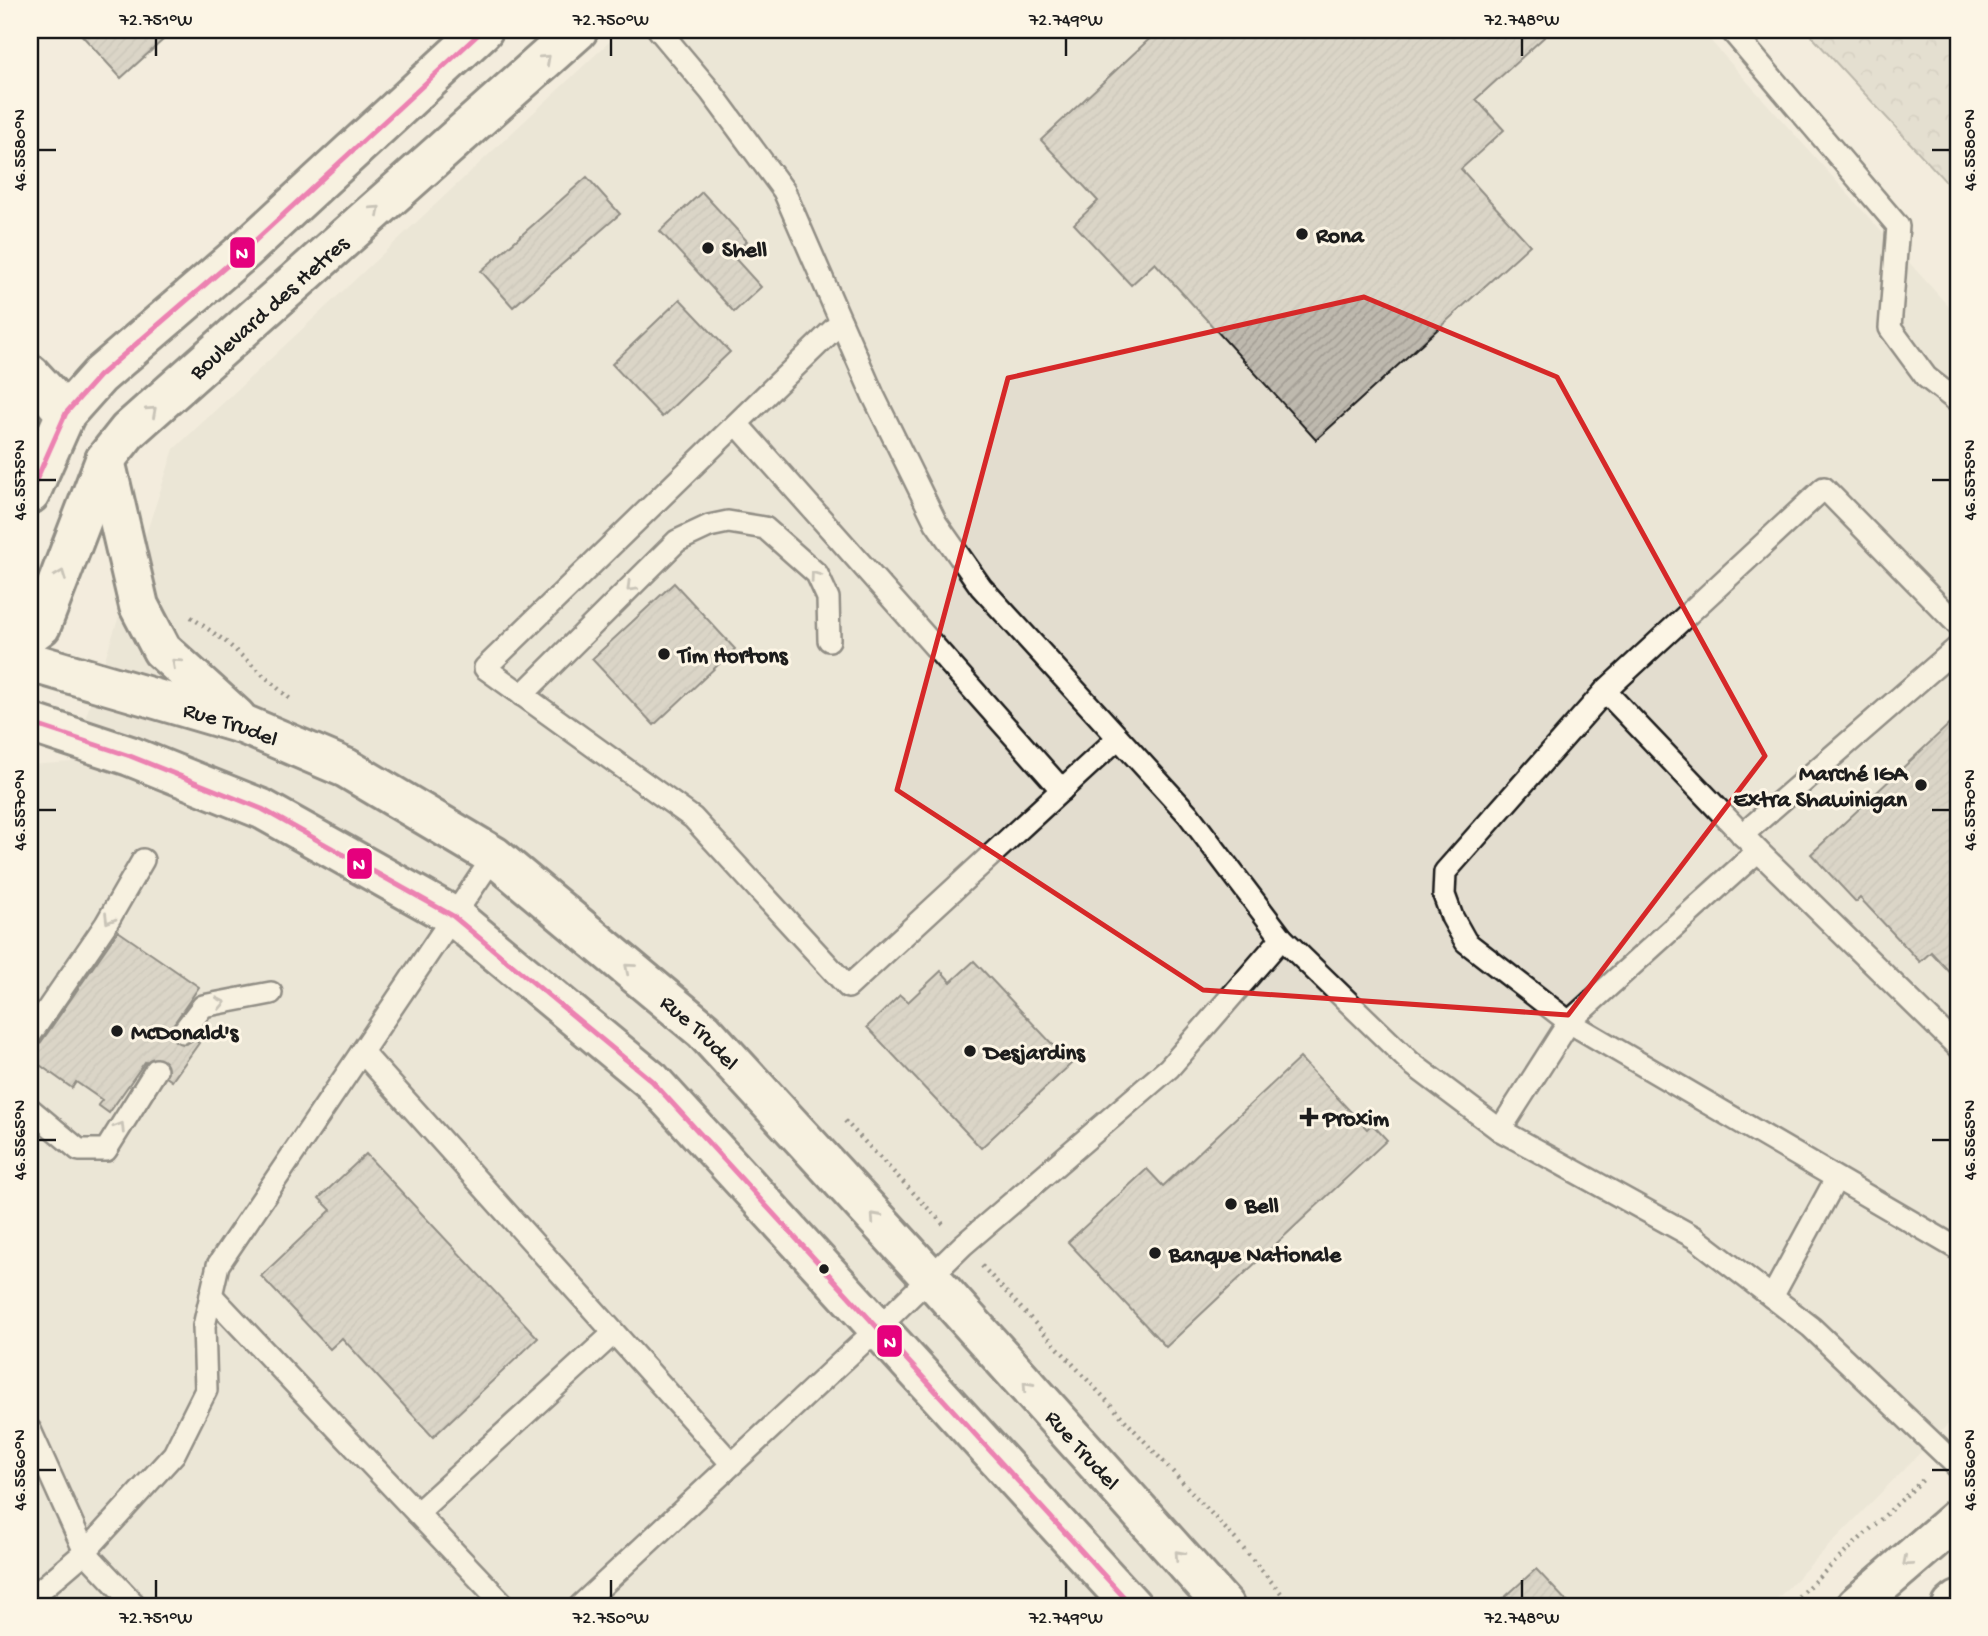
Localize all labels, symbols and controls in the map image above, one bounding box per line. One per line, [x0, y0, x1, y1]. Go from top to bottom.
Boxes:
text: 72.751°W [118, 11, 193, 32]
text: 72.750°W [572, 11, 649, 32]
text: 72.749°W [1028, 11, 1103, 32]
text: 72.748°W [1484, 11, 1559, 32]
one-way arrow [538, 55, 551, 67]
text: 46.5580°N [11, 109, 32, 191]
text: 46.5580°N [1961, 109, 1982, 191]
one-way arrow [368, 206, 381, 218]
place label: Rona [1315, 224, 1365, 251]
marker: Rona [1294, 226, 1310, 242]
street label: Boulevard des Hetres [185, 231, 356, 387]
line badge: N [229, 236, 256, 269]
place label: Shell [722, 238, 767, 265]
marker: Shell [700, 240, 716, 256]
text: N [236, 244, 248, 267]
one-way arrow [144, 407, 157, 419]
text: 46.5575°N [11, 440, 32, 520]
text: 46.5575°N [1961, 440, 1982, 520]
one-way arrow [52, 570, 66, 582]
one-way arrow [811, 571, 823, 583]
one-way arrow [626, 579, 639, 592]
place label: Tim Hortons [676, 644, 789, 671]
marker: Tim Hortons [656, 646, 672, 662]
one-way arrow [171, 659, 184, 671]
street label: Rue Trudel [180, 698, 281, 754]
place label: Marché IGA Extra Shawinigan [1734, 762, 1908, 815]
text: 46.5570°N [11, 769, 32, 851]
text: 46.5570°N [1961, 769, 1982, 851]
marker: Marché IGA Extra Shawinigan [1913, 777, 1929, 793]
line badge: N [346, 847, 373, 880]
text: N [353, 855, 365, 878]
one-way arrow [104, 911, 117, 924]
one-way arrow [624, 964, 637, 977]
street label: Rue Trudel [653, 990, 743, 1077]
one-way arrow [215, 996, 227, 1011]
place label: McDonald's [131, 1021, 240, 1048]
marker: McDonald's [109, 1023, 125, 1039]
place label: Desjardins [982, 1041, 1086, 1068]
marker: Desjardins [962, 1043, 978, 1059]
text: 46.5565°N [11, 1100, 32, 1180]
text: 46.5565°N [1961, 1100, 1982, 1180]
place label: Proxim [1321, 1107, 1390, 1134]
marker: Proxim [1301, 1109, 1317, 1125]
one-way arrow [112, 1121, 125, 1134]
place label: Bell [1244, 1194, 1279, 1221]
marker: Bell [1223, 1196, 1239, 1212]
one-way arrow [870, 1212, 883, 1225]
place label: Banque Nationale [1168, 1243, 1342, 1270]
marker: Banque Nationale [1147, 1245, 1163, 1261]
unlabelled marker [817, 1262, 831, 1276]
line badge: N [876, 1324, 903, 1358]
text: N [884, 1333, 896, 1356]
one-way arrow [1023, 1381, 1035, 1394]
street label: Rue Trudel [1038, 1406, 1124, 1497]
text: 46.5560°N [11, 1429, 32, 1511]
text: 46.5560°N [1961, 1429, 1982, 1511]
one-way arrow [1174, 1551, 1187, 1564]
one-way arrow [1903, 1554, 1916, 1566]
text: 72.751°W [118, 1609, 193, 1630]
text: 72.750°W [572, 1609, 649, 1630]
text: 72.749°W [1028, 1609, 1103, 1630]
text: 72.748°W [1484, 1609, 1559, 1630]

